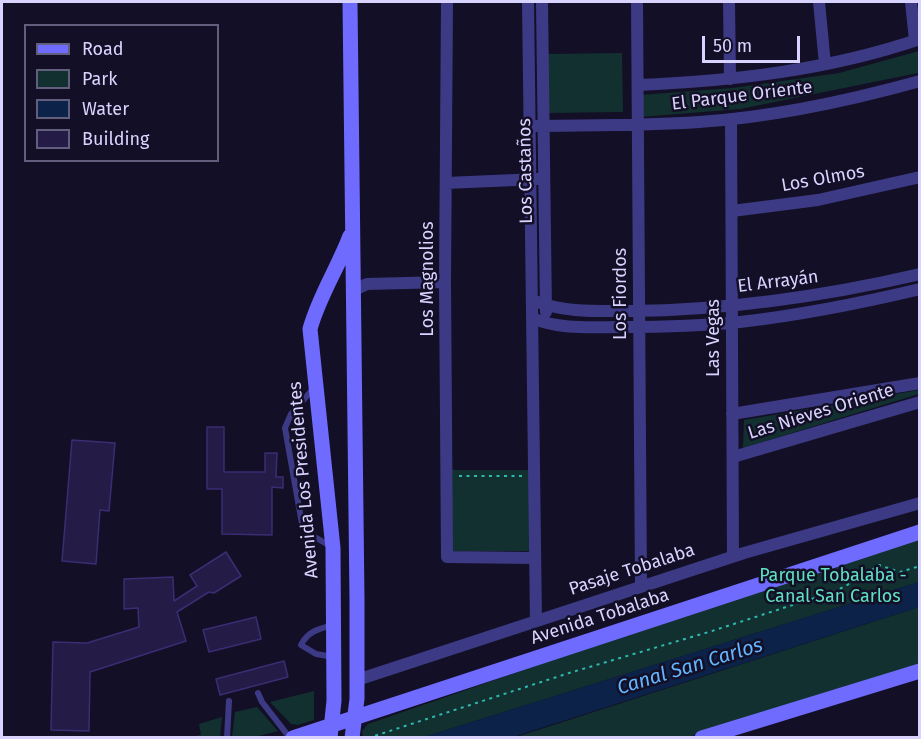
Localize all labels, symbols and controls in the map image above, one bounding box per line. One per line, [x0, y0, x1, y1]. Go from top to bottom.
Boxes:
legend [24, 24, 219, 162]
scale bar [705, 24, 802, 62]
text: 50 m [713, 35, 752, 57]
text: Road [82, 38, 124, 60]
text: Park [82, 68, 117, 90]
street label: El Parque Oriente [670, 77, 814, 115]
text: Water [82, 98, 129, 120]
street label: Los Castaños [514, 118, 538, 224]
text: Building [82, 128, 149, 150]
street label: Los Olmos [780, 161, 866, 197]
street label: Los Magnolios [417, 221, 439, 337]
street label: Los Fiordos [610, 248, 632, 340]
street label: El Arrayán [736, 266, 820, 298]
street label: Las Vegas [703, 299, 725, 377]
street label: Las Nieves Oriente [745, 380, 897, 444]
street label: Avenida Los Presidentes [285, 381, 323, 579]
street label: Pasaje Tobalaba [566, 540, 698, 600]
park label: Parque Tobalaba - Canal San Carlos [759, 565, 907, 608]
street label: Avenida Tobalaba [528, 584, 672, 650]
water label: Canal San Carlos [614, 633, 766, 701]

